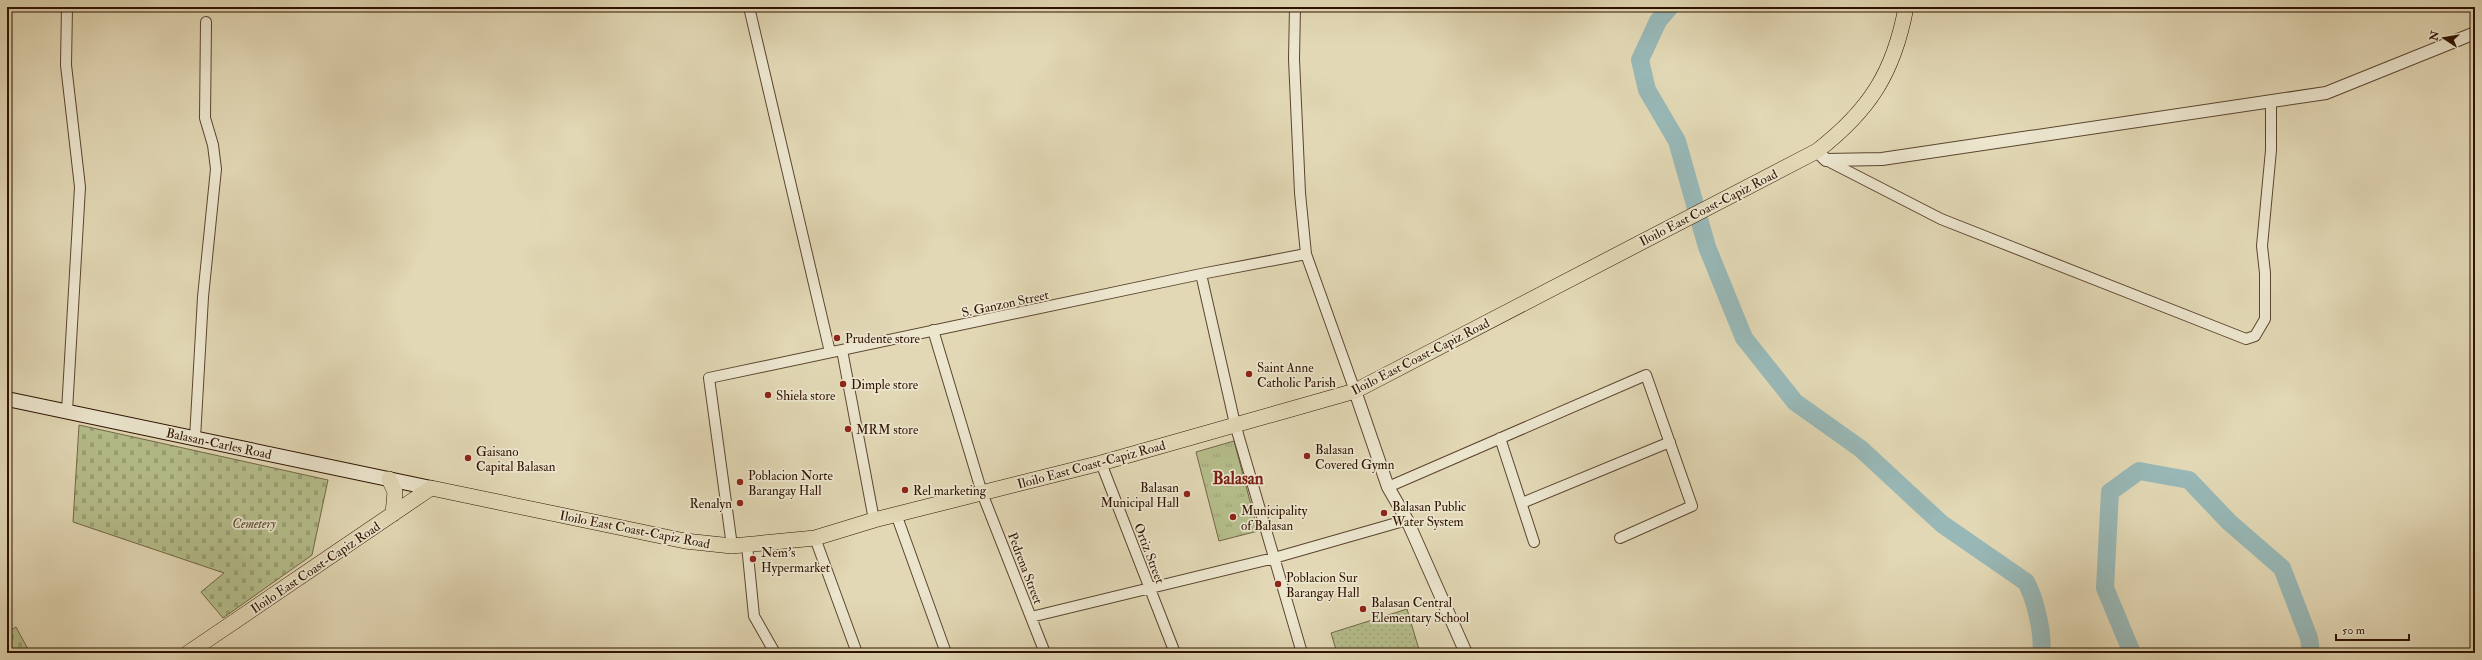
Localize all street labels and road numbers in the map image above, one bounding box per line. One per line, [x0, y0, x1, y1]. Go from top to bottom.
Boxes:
street label: Iloilo East Coast-Capiz Road [1637, 166, 1781, 251]
street label: S. Ganzon Street [960, 287, 1050, 321]
street label: Iloilo East Coast-Capiz Road [1349, 315, 1493, 400]
street label: Balasan-Carles Road [165, 425, 273, 463]
street label: Iloilo East Coast-Capiz Road [1015, 437, 1168, 493]
street label: Iloilo East Coast-Capiz Road [558, 508, 712, 554]
street label: Iloilo East Coast-Capiz Road [248, 518, 384, 618]
street label: Ortiz Street [1130, 521, 1168, 586]
street label: Pedrena Street [1004, 530, 1046, 606]

